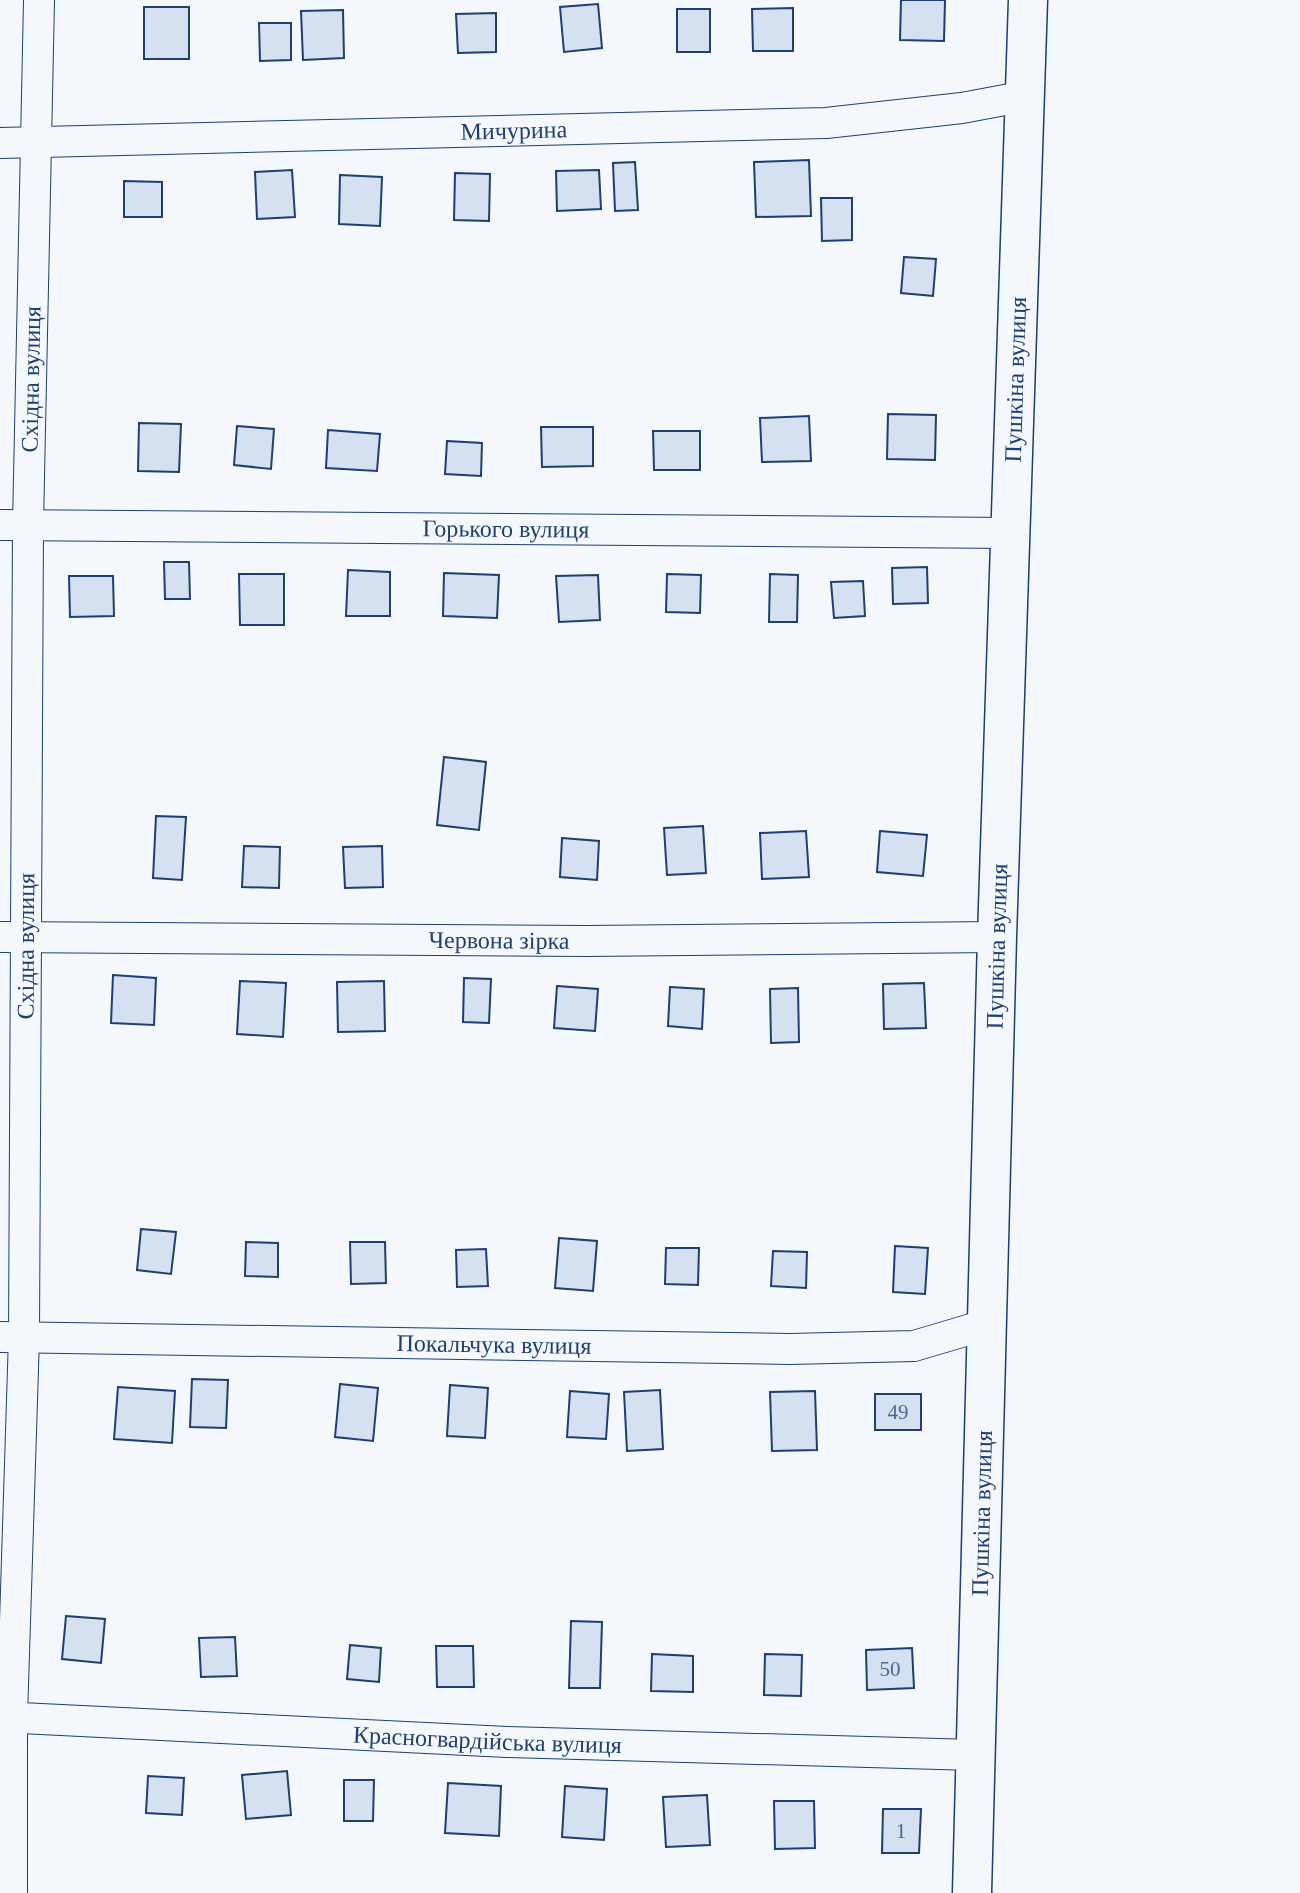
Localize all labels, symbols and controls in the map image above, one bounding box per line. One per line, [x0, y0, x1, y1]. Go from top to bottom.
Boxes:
street label: Мичурина [460, 116, 568, 145]
street label: Пушкіна вулиця [1000, 296, 1031, 463]
street label: Східна вулиця [17, 306, 46, 453]
street label: Горького вулиця [423, 515, 589, 543]
street label: Пушкіна вулиця [982, 863, 1012, 1030]
street label: Східна вулиця [13, 873, 39, 1020]
street label: Червона зірка [428, 927, 570, 954]
street label: Покальчука вулиця [396, 1330, 592, 1359]
house number: 49 [888, 1400, 909, 1424]
street label: Пушкіна вулиця [967, 1430, 997, 1596]
house number: 50 [880, 1657, 901, 1681]
street label: Красногвардійська вулиця [353, 1721, 622, 1758]
house number: 1 [896, 1819, 906, 1843]

